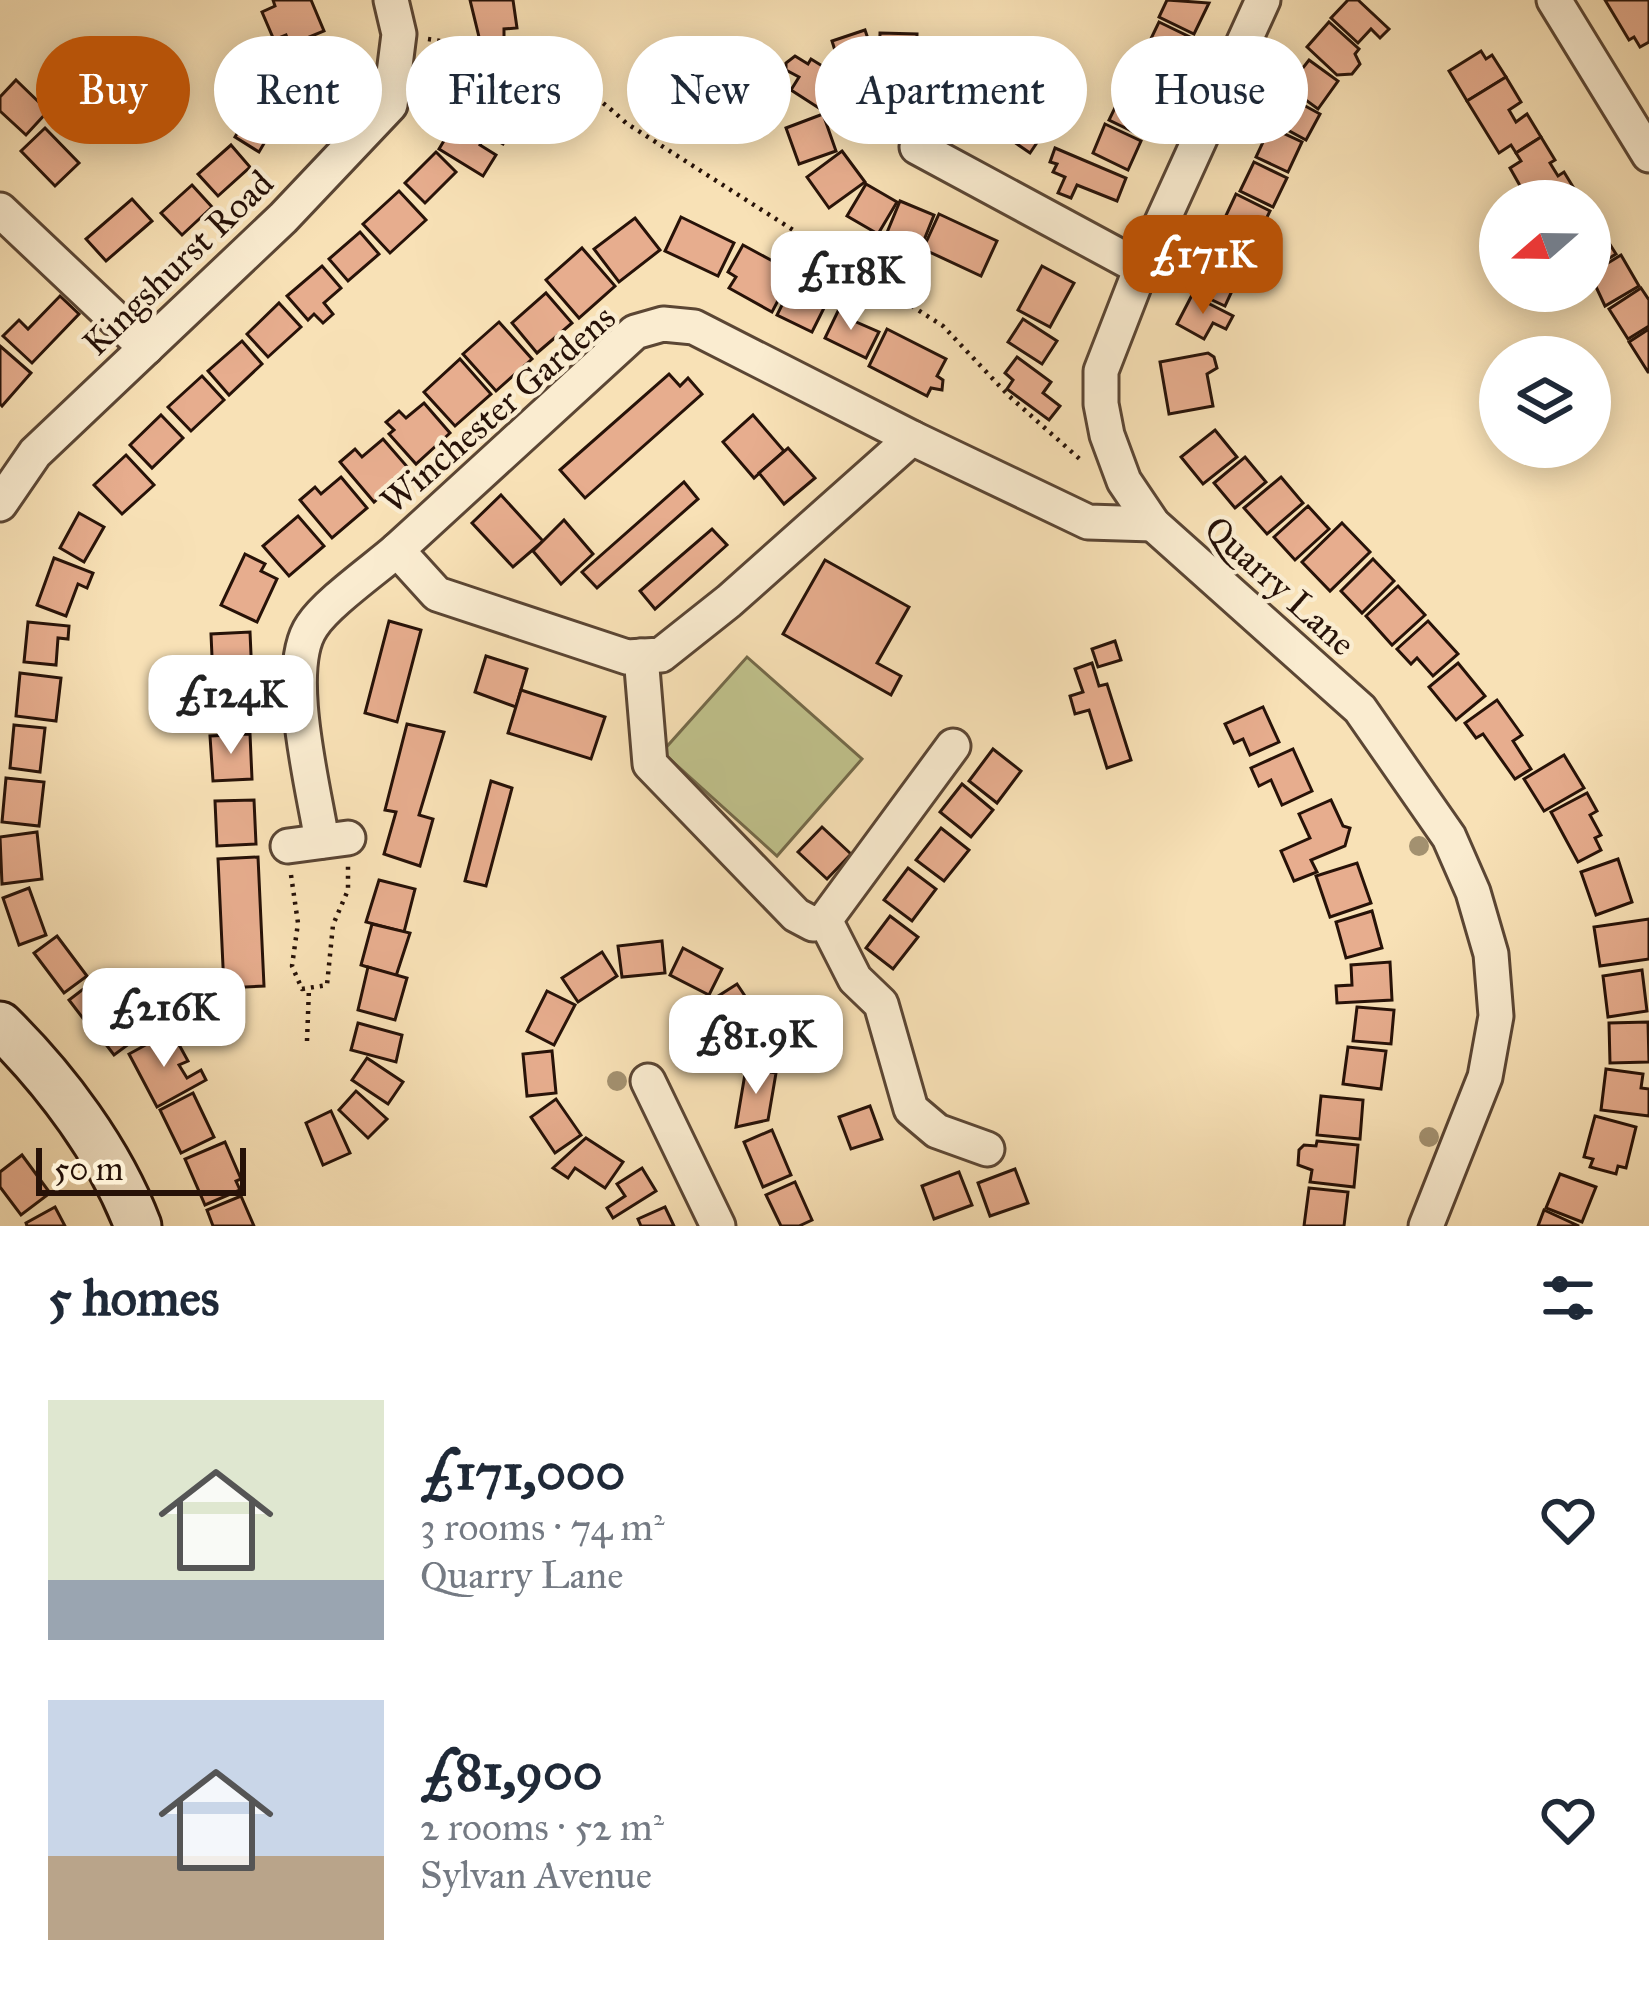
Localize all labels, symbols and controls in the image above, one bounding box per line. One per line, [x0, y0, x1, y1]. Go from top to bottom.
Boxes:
chip: Buy [36, 36, 190, 144]
chip: Rent [214, 36, 382, 144]
chip: Filters [406, 36, 603, 144]
chip: New [627, 36, 791, 144]
chip: Apartment [815, 36, 1087, 144]
chip: House [1111, 36, 1308, 144]
street label: Kingshurst Road [74, 161, 282, 365]
north arrow [1479, 180, 1611, 312]
map controls [1479, 180, 1611, 468]
pin: £171K [1119, 215, 1287, 317]
text: £171K [1150, 230, 1256, 278]
pin: £118K [767, 231, 935, 333]
text: £118K [798, 246, 904, 294]
street label: Winchester Gardens [372, 295, 624, 523]
button: layers [1479, 336, 1611, 468]
street label: Quarry Lane [1196, 507, 1364, 665]
pin: £124K [147, 655, 315, 757]
text: £124K [175, 670, 287, 718]
pin: £216K [80, 968, 248, 1070]
text: £216K [109, 983, 219, 1031]
pin: £81.9K [658, 995, 854, 1097]
text: £81.9K [696, 1010, 816, 1058]
scale bar [36, 1142, 246, 1195]
text: 50 m [54, 1149, 123, 1189]
icon: filters [1535, 1265, 1601, 1331]
text: 5 homes [48, 1267, 219, 1329]
text: £171,000 [420, 1441, 625, 1503]
icon: home [144, 1448, 288, 1592]
icon: heart [1535, 1487, 1601, 1553]
text: 3 rooms · 74 m² [420, 1503, 665, 1551]
text: Quarry Lane [420, 1551, 623, 1599]
text: £81,900 [420, 1741, 602, 1803]
icon: home [144, 1748, 288, 1892]
icon: heart [1535, 1787, 1601, 1853]
text: 2 rooms · 52 m² [420, 1803, 664, 1851]
text: Sylvan Avenue [420, 1851, 652, 1899]

